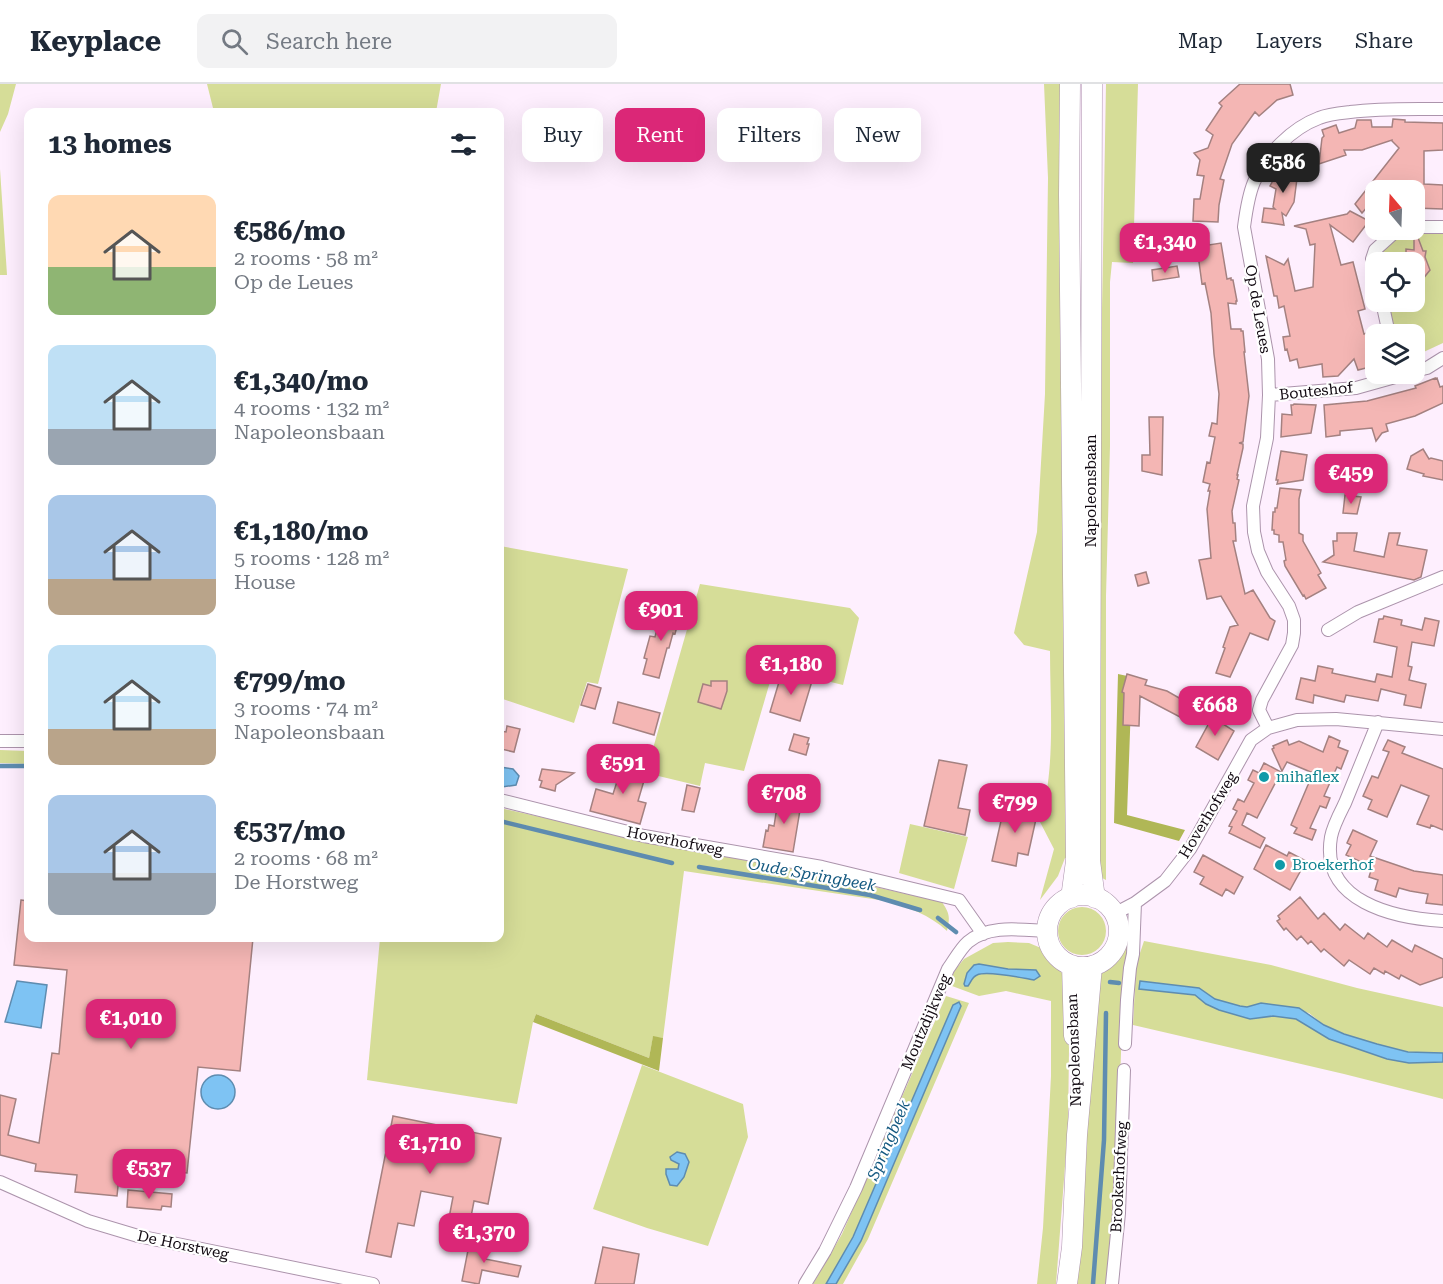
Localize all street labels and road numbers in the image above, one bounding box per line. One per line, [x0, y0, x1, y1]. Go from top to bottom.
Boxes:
street label: Op de Leues [1241, 263, 1275, 355]
street label: Bouteshof [1278, 378, 1355, 404]
street label: Napoleonsbaan [1082, 434, 1100, 548]
street label: Hoverhofweg [1175, 768, 1241, 862]
street label: Hoverhofweg [625, 823, 725, 859]
street label: Moutzdijkweg [898, 971, 955, 1073]
street label: Napoleonsbaan [1063, 993, 1085, 1107]
street label: Brookerhofweg [1107, 1120, 1131, 1233]
street label: De Horstweg [136, 1227, 231, 1264]

